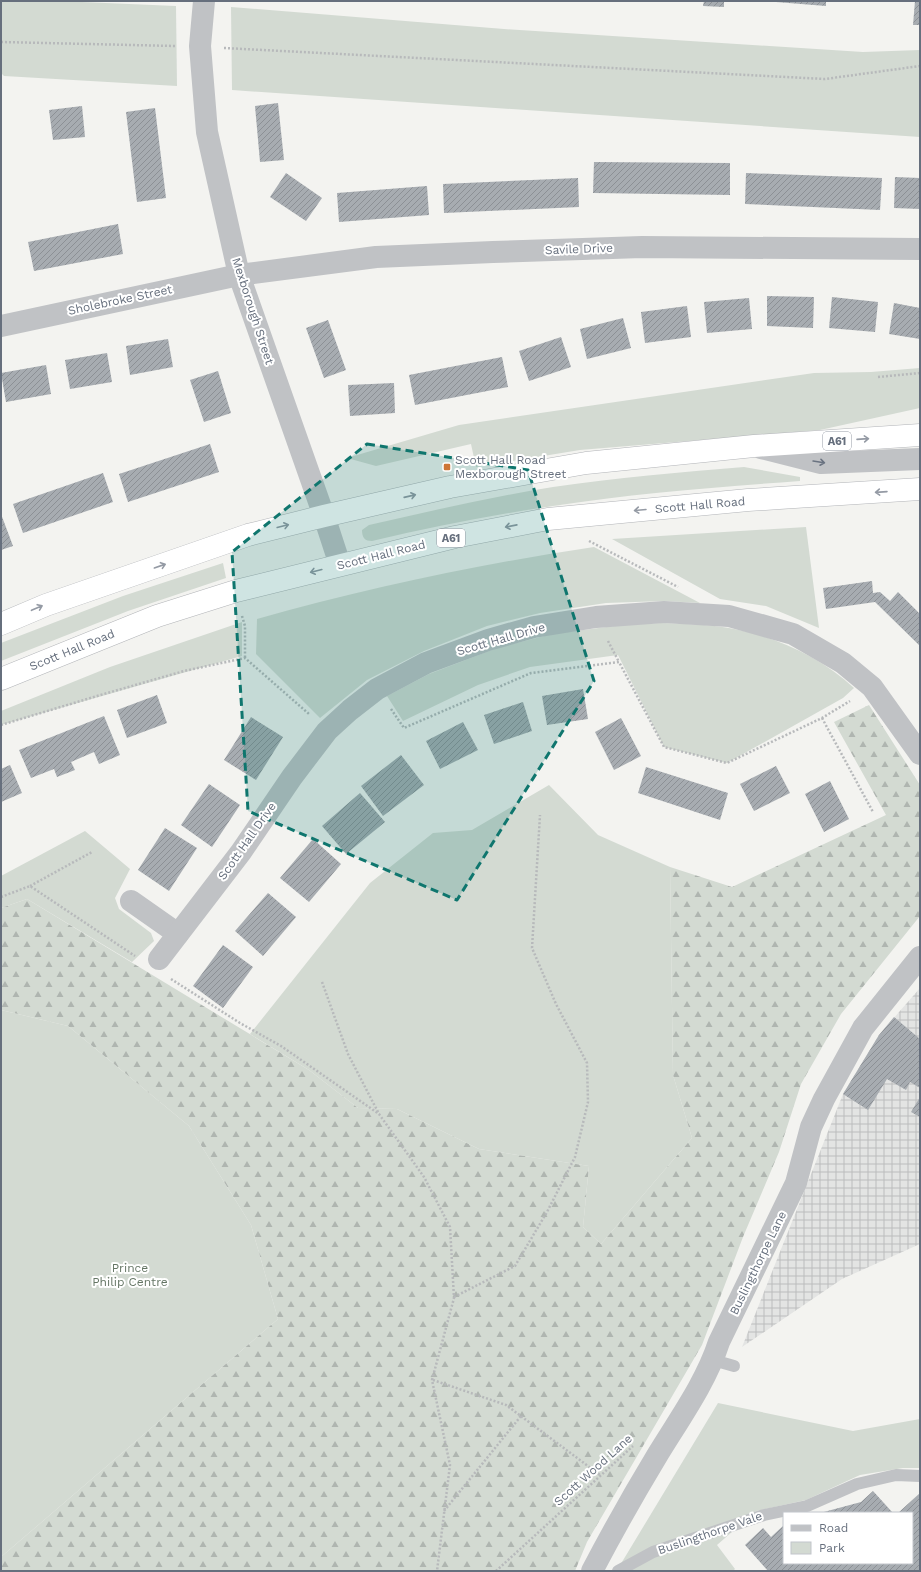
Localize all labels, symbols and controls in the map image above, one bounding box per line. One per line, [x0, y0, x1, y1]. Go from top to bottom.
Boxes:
street label: Savile Drive [545, 241, 613, 257]
street label: Mexborough Street [229, 256, 277, 366]
street label: Sholebroke Street [67, 282, 173, 318]
road number: A61 [823, 432, 851, 450]
one-way arrow [856, 435, 869, 443]
place label: Scott Hall Road Mexborough Street [455, 453, 566, 481]
one-way arrow [812, 458, 825, 466]
marker: Scott Hall Road Mexborough Street [442, 462, 452, 472]
one-way arrow [875, 489, 888, 496]
one-way arrow [403, 492, 416, 500]
street label: Scott Hall Road [654, 494, 746, 516]
one-way arrow [634, 507, 647, 514]
one-way arrow [277, 522, 290, 529]
one-way arrow [505, 522, 518, 530]
road number: A61 [437, 529, 465, 547]
street label: Scott Hall Road [335, 537, 427, 573]
one-way arrow [153, 561, 165, 569]
one-way arrow [310, 567, 323, 575]
one-way arrow [30, 604, 42, 612]
street label: Scott Hall Drive [455, 620, 547, 658]
street label: Scott Hall Road [27, 627, 117, 673]
street label: Scott Hall Drive [215, 800, 279, 882]
street label: Buslingthorpe Lane [727, 1209, 789, 1317]
park label: Prince Philip Centre [92, 1261, 168, 1289]
street label: Scott Wood Lane [551, 1431, 635, 1509]
street label: Buslingthorpe Vale [656, 1509, 764, 1557]
legend [783, 1512, 913, 1564]
text: Road [819, 1521, 848, 1535]
text: Park [819, 1541, 845, 1555]

